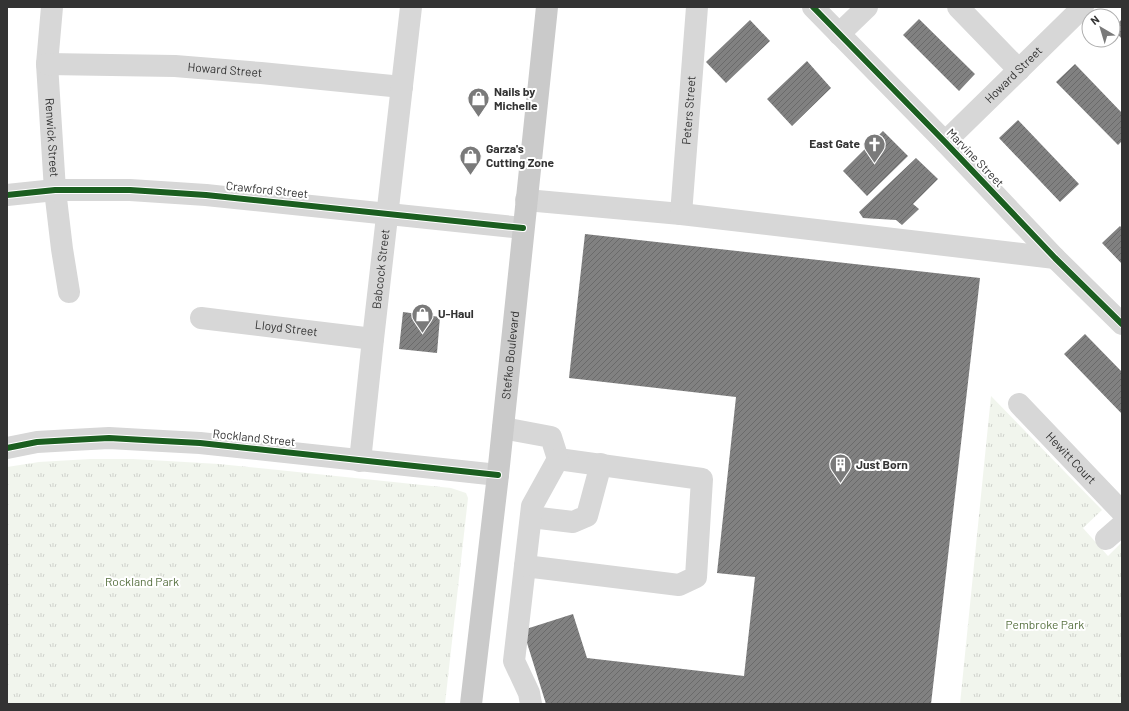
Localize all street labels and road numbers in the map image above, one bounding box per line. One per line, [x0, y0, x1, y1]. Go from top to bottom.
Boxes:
street label: Howard Street [981, 43, 1045, 105]
street label: Howard Street [187, 59, 263, 79]
street label: Peters Street [678, 75, 698, 145]
street label: Renwick Street [43, 98, 62, 178]
street label: Marvine Street [944, 125, 1007, 190]
street label: Crawford Street [225, 178, 309, 200]
street label: Babcock Street [368, 228, 392, 310]
street label: Stefko Boulevard [498, 310, 521, 400]
street label: Lloyd Street [254, 317, 319, 338]
street label: Rockland Street [212, 426, 296, 448]
street label: Hewitt Court [1044, 429, 1099, 486]

